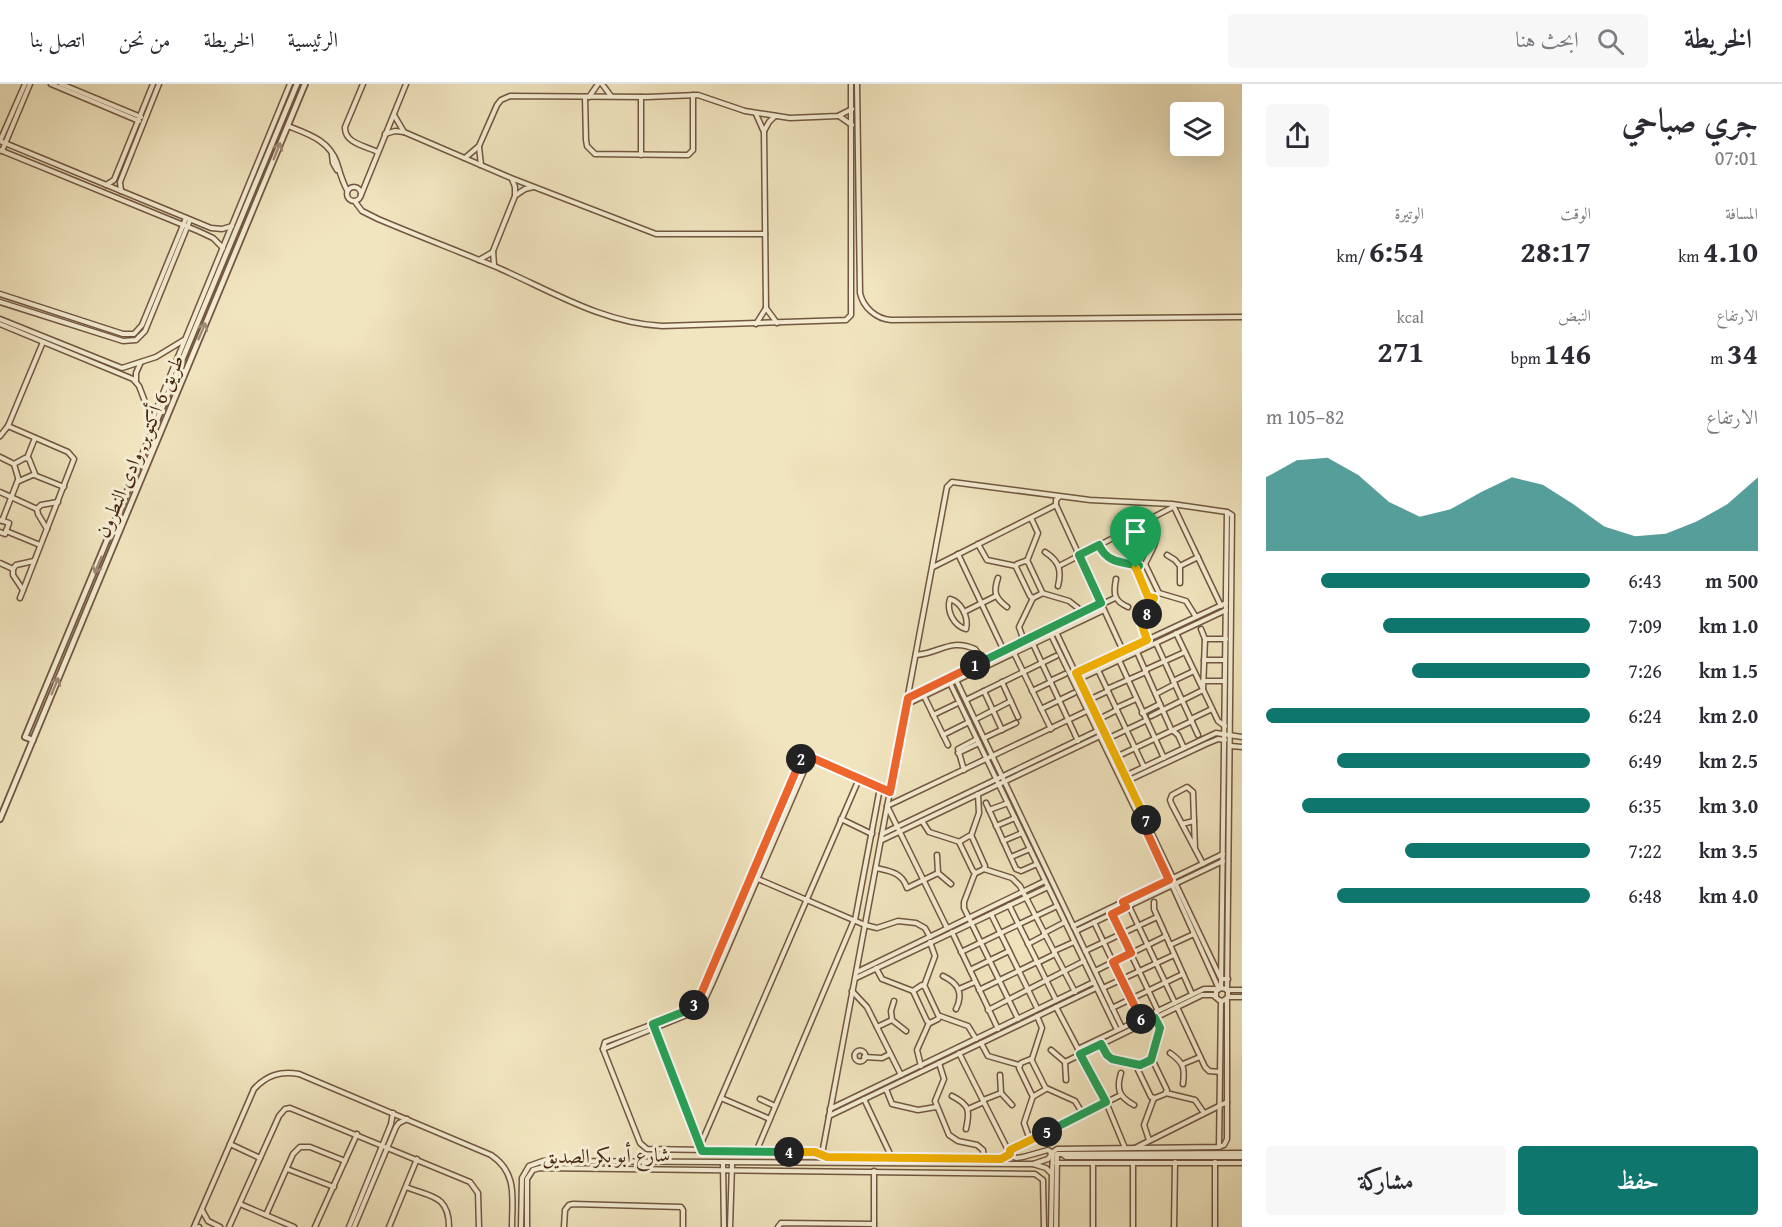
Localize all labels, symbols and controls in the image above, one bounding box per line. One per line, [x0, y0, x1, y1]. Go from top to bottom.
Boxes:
search box [1228, 14, 1648, 68]
text: الخريطة [1684, 17, 1752, 58]
text: ابحث هنا [1515, 23, 1579, 55]
text: اتصل بنا [30, 24, 85, 55]
text: من نحن [118, 24, 171, 55]
text: الخريطة [204, 24, 255, 55]
text: الرئيسية [288, 24, 338, 55]
icon: search [1594, 25, 1627, 58]
text: جري صباحي [1622, 96, 1758, 144]
map controls [1170, 102, 1224, 156]
button: layers [1170, 102, 1224, 156]
button: share [1266, 104, 1329, 167]
one-way arrow [272, 142, 283, 161]
text: 07:01 [1715, 143, 1758, 172]
text: الوتيرة [1394, 201, 1424, 225]
text: الوقت [1560, 201, 1591, 225]
text: المسافة [1725, 201, 1758, 225]
text: 6:54 [1369, 229, 1424, 273]
text: 28:17 [1520, 229, 1591, 273]
text: 4.10 [1703, 229, 1758, 273]
text: /km [1337, 244, 1369, 268]
text: km [1678, 244, 1703, 268]
text: النبض [1558, 303, 1591, 327]
text: الارتفاع [1716, 303, 1758, 327]
text: kcal [1397, 305, 1424, 329]
one-way arrow [198, 322, 209, 340]
text: 271 [1377, 329, 1424, 373]
text: 146 [1544, 331, 1591, 375]
text: 34 [1727, 331, 1758, 375]
text: bpm [1511, 346, 1544, 370]
text: m [1710, 346, 1727, 370]
street label: طريق 6 أكتوبر, وادى النطرون [87, 350, 191, 542]
text: 82–105 m [1266, 402, 1344, 431]
text: الارتفاع [1706, 402, 1758, 431]
pin [1110, 506, 1161, 568]
icon: arrive [1119, 515, 1152, 548]
one-way arrow [92, 555, 103, 573]
text: 6:43 [1628, 566, 1662, 595]
text: 500 m [1705, 566, 1758, 595]
pin: 8 [1132, 599, 1162, 629]
text: 8 [1143, 602, 1151, 626]
text: 7:09 [1628, 611, 1662, 640]
text: 1.0 km [1699, 611, 1758, 640]
pin: 1 [960, 650, 990, 680]
text: 1 [971, 653, 979, 677]
text: 7:26 [1628, 656, 1662, 685]
text: 1.5 km [1699, 656, 1758, 685]
one-way arrow [50, 677, 61, 696]
text: 6:24 [1628, 701, 1662, 730]
text: 2.0 km [1699, 701, 1758, 730]
pin: 2 [786, 744, 816, 774]
text: 6:49 [1628, 746, 1662, 775]
text: 2.5 km [1699, 746, 1758, 775]
text: 2 [797, 747, 805, 771]
text: 6:35 [1628, 791, 1662, 820]
text: 3.0 km [1699, 791, 1758, 820]
pin: 7 [1131, 805, 1161, 835]
text: 7 [1142, 808, 1150, 832]
text: 7:22 [1628, 836, 1662, 865]
text: 3.5 km [1699, 836, 1758, 865]
text: 6:48 [1628, 881, 1662, 910]
text: 4.0 km [1699, 881, 1758, 910]
pin: 3 [679, 990, 709, 1020]
text: 3 [690, 993, 698, 1017]
pin: 6 [1126, 1004, 1156, 1034]
text: 6 [1137, 1007, 1145, 1031]
pin: 5 [1032, 1117, 1062, 1147]
text: 5 [1043, 1120, 1051, 1144]
pin: 4 [774, 1137, 804, 1167]
street label: شارع أبو بكر الصديق [542, 1139, 670, 1175]
text: 4 [785, 1140, 793, 1164]
button: مشاركة [1266, 1146, 1506, 1215]
button: حفظ [1518, 1146, 1758, 1215]

